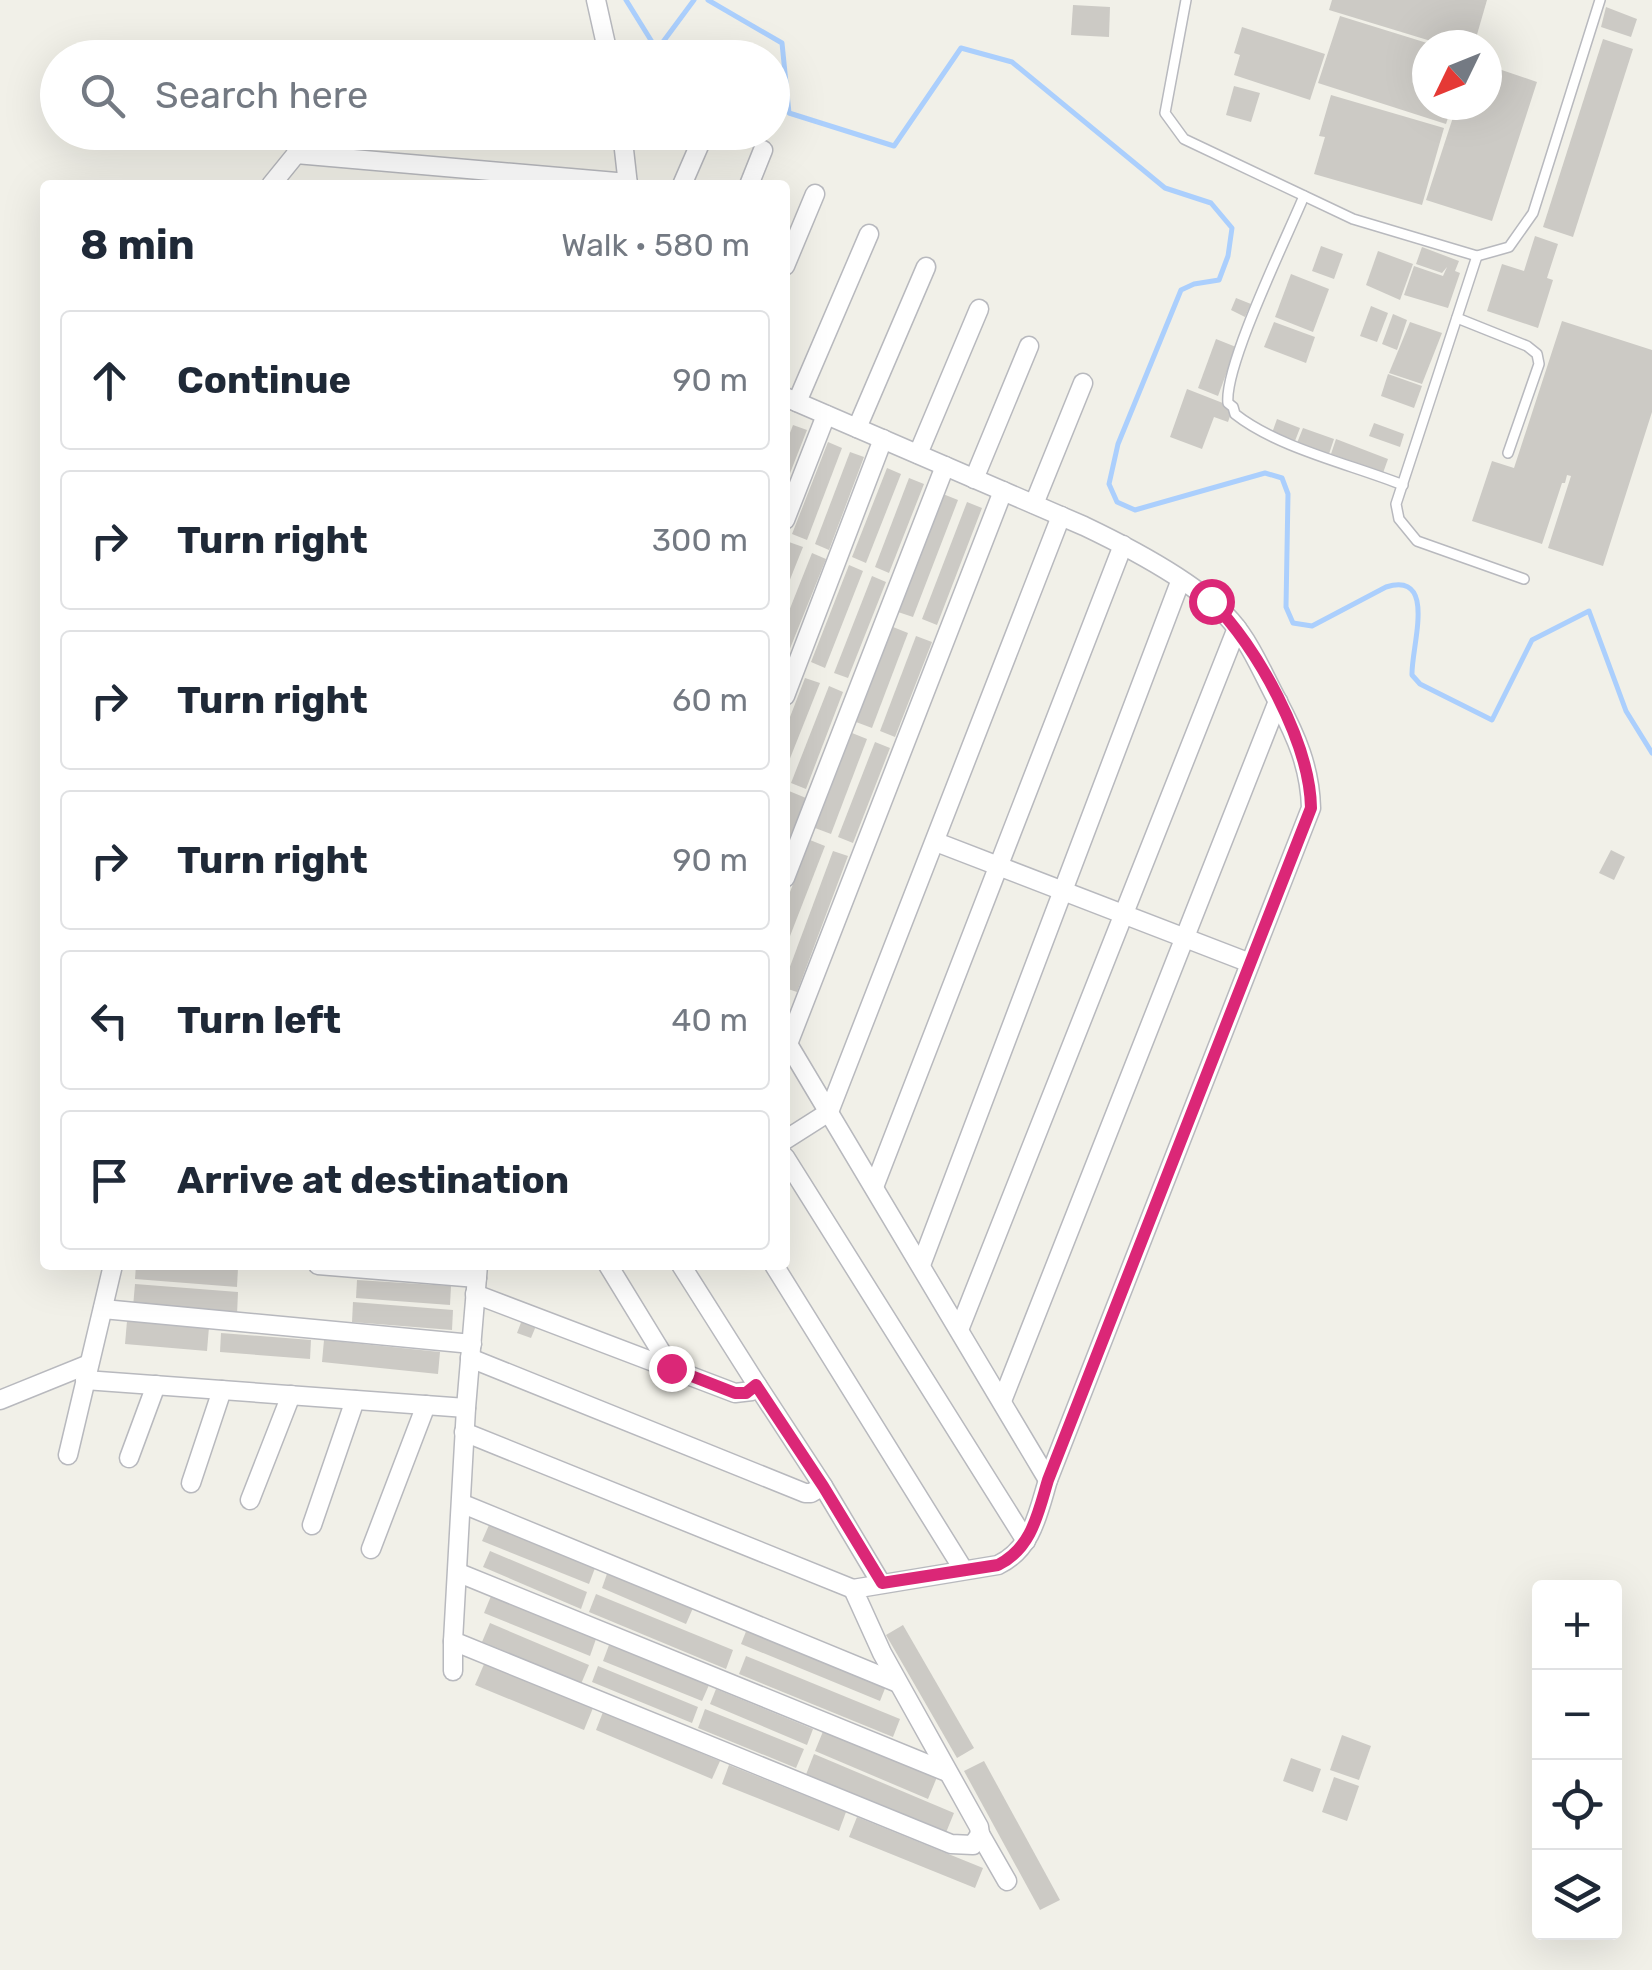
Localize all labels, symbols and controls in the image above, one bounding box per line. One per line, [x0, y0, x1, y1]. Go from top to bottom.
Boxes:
north arrow [1412, 30, 1502, 120]
search box [40, 40, 790, 150]
icon: search [75, 68, 130, 123]
text: Search here [155, 72, 368, 118]
text: 8 min [80, 220, 195, 270]
text: Walk · 580 m [561, 226, 750, 264]
icon: ahead [82, 353, 137, 408]
text: Continue [177, 357, 351, 403]
text: 90 m [672, 361, 748, 399]
icon: right [82, 513, 137, 568]
text: Turn right [177, 517, 368, 563]
text: 300 m [652, 521, 748, 559]
route start [1189, 579, 1235, 625]
icon: right [82, 673, 137, 728]
text: Turn right [177, 677, 368, 723]
text: 60 m [672, 681, 748, 719]
icon: right [82, 833, 137, 888]
text: Turn right [177, 837, 368, 883]
text: 90 m [672, 841, 748, 879]
icon: left [82, 993, 137, 1048]
text: Turn left [177, 997, 341, 1043]
text: 40 m [672, 1001, 748, 1039]
icon: arrive [82, 1153, 137, 1208]
text: Arrive at destination [177, 1157, 569, 1203]
route end [649, 1346, 695, 1392]
map controls [1532, 1580, 1622, 1940]
button: + [1532, 1580, 1622, 1670]
button: − [1532, 1670, 1622, 1760]
button: locate [1532, 1760, 1622, 1850]
button: layers [1532, 1850, 1622, 1940]

